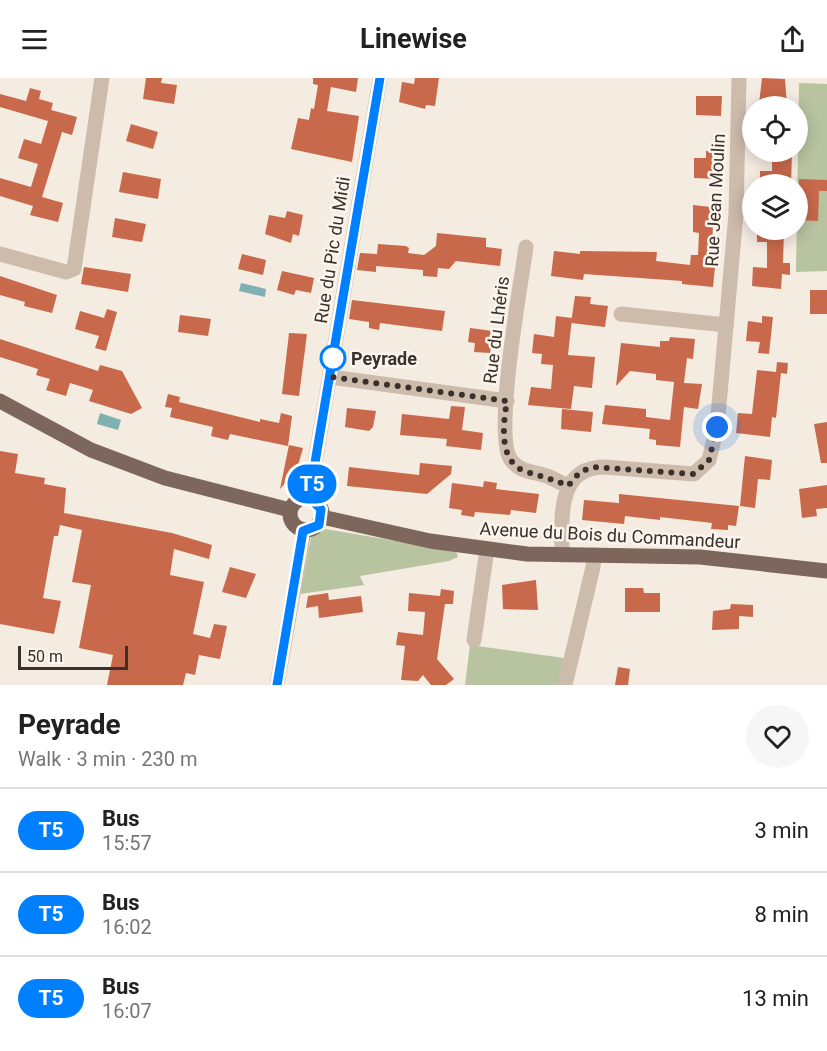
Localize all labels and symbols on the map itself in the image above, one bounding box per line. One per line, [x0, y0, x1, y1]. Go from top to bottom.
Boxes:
street label: Rue Jean Moulin [701, 133, 729, 267]
street label: Rue du Pic du Midi [310, 175, 354, 325]
street label: Rue du Lhéris [479, 275, 513, 385]
marker: Peyrade [320, 345, 346, 371]
place label: Peyrade [351, 348, 417, 369]
your location [702, 412, 732, 442]
line badge: T5 [285, 464, 339, 504]
street label: Avenue du Bois du Commandeur [479, 518, 741, 552]
scale bar [18, 643, 128, 670]

